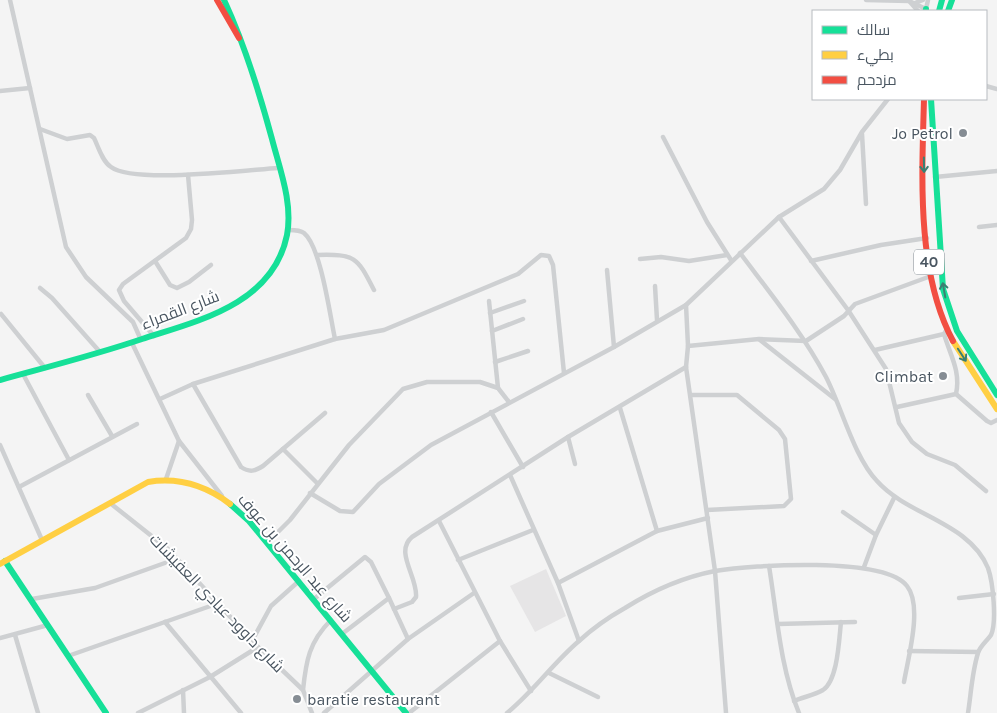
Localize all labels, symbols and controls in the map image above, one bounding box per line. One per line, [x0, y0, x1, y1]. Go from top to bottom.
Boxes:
legend [812, 10, 987, 100]
text: سالك [857, 21, 890, 39]
text: بطيء [857, 46, 894, 67]
text: مزدحم [857, 71, 897, 90]
place label: Jo Petrol [892, 124, 953, 143]
marker: Jo Petrol [957, 127, 969, 139]
one-way arrow [919, 156, 929, 173]
road number: 40 [914, 250, 944, 274]
one-way arrow [938, 282, 948, 298]
street label: شارع القمراء [138, 286, 223, 335]
one-way arrow [958, 348, 968, 362]
place label: Climbat [875, 367, 933, 386]
marker: Climbat [937, 370, 949, 382]
street label: شارع عبد الرحمن بن عوف [233, 490, 356, 627]
street label: شارع داوود عبادي العفيشات [143, 530, 288, 679]
place label: baratie restaurant [307, 690, 440, 709]
marker: baratie restaurant [291, 693, 303, 705]

